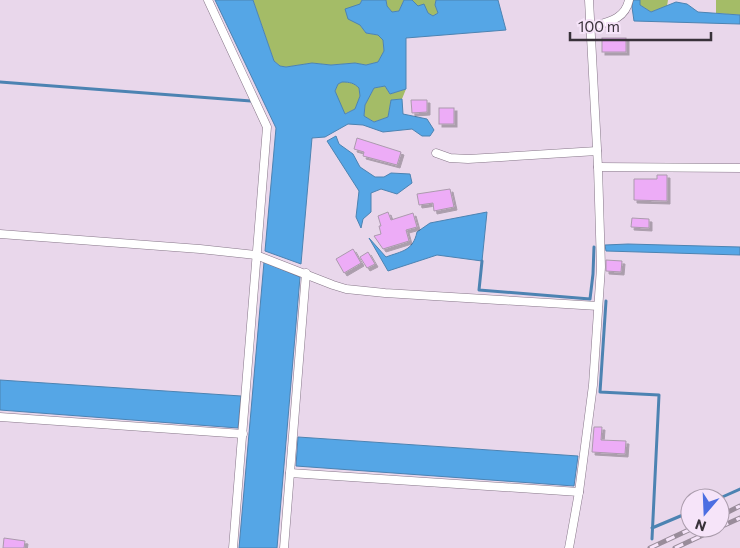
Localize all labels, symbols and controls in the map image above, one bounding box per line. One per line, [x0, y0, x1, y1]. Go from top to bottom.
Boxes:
scale bar [570, 10, 711, 42]
text: 100 m [578, 17, 620, 35]
north arrow [680, 488, 730, 538]
text: N [693, 516, 708, 536]

